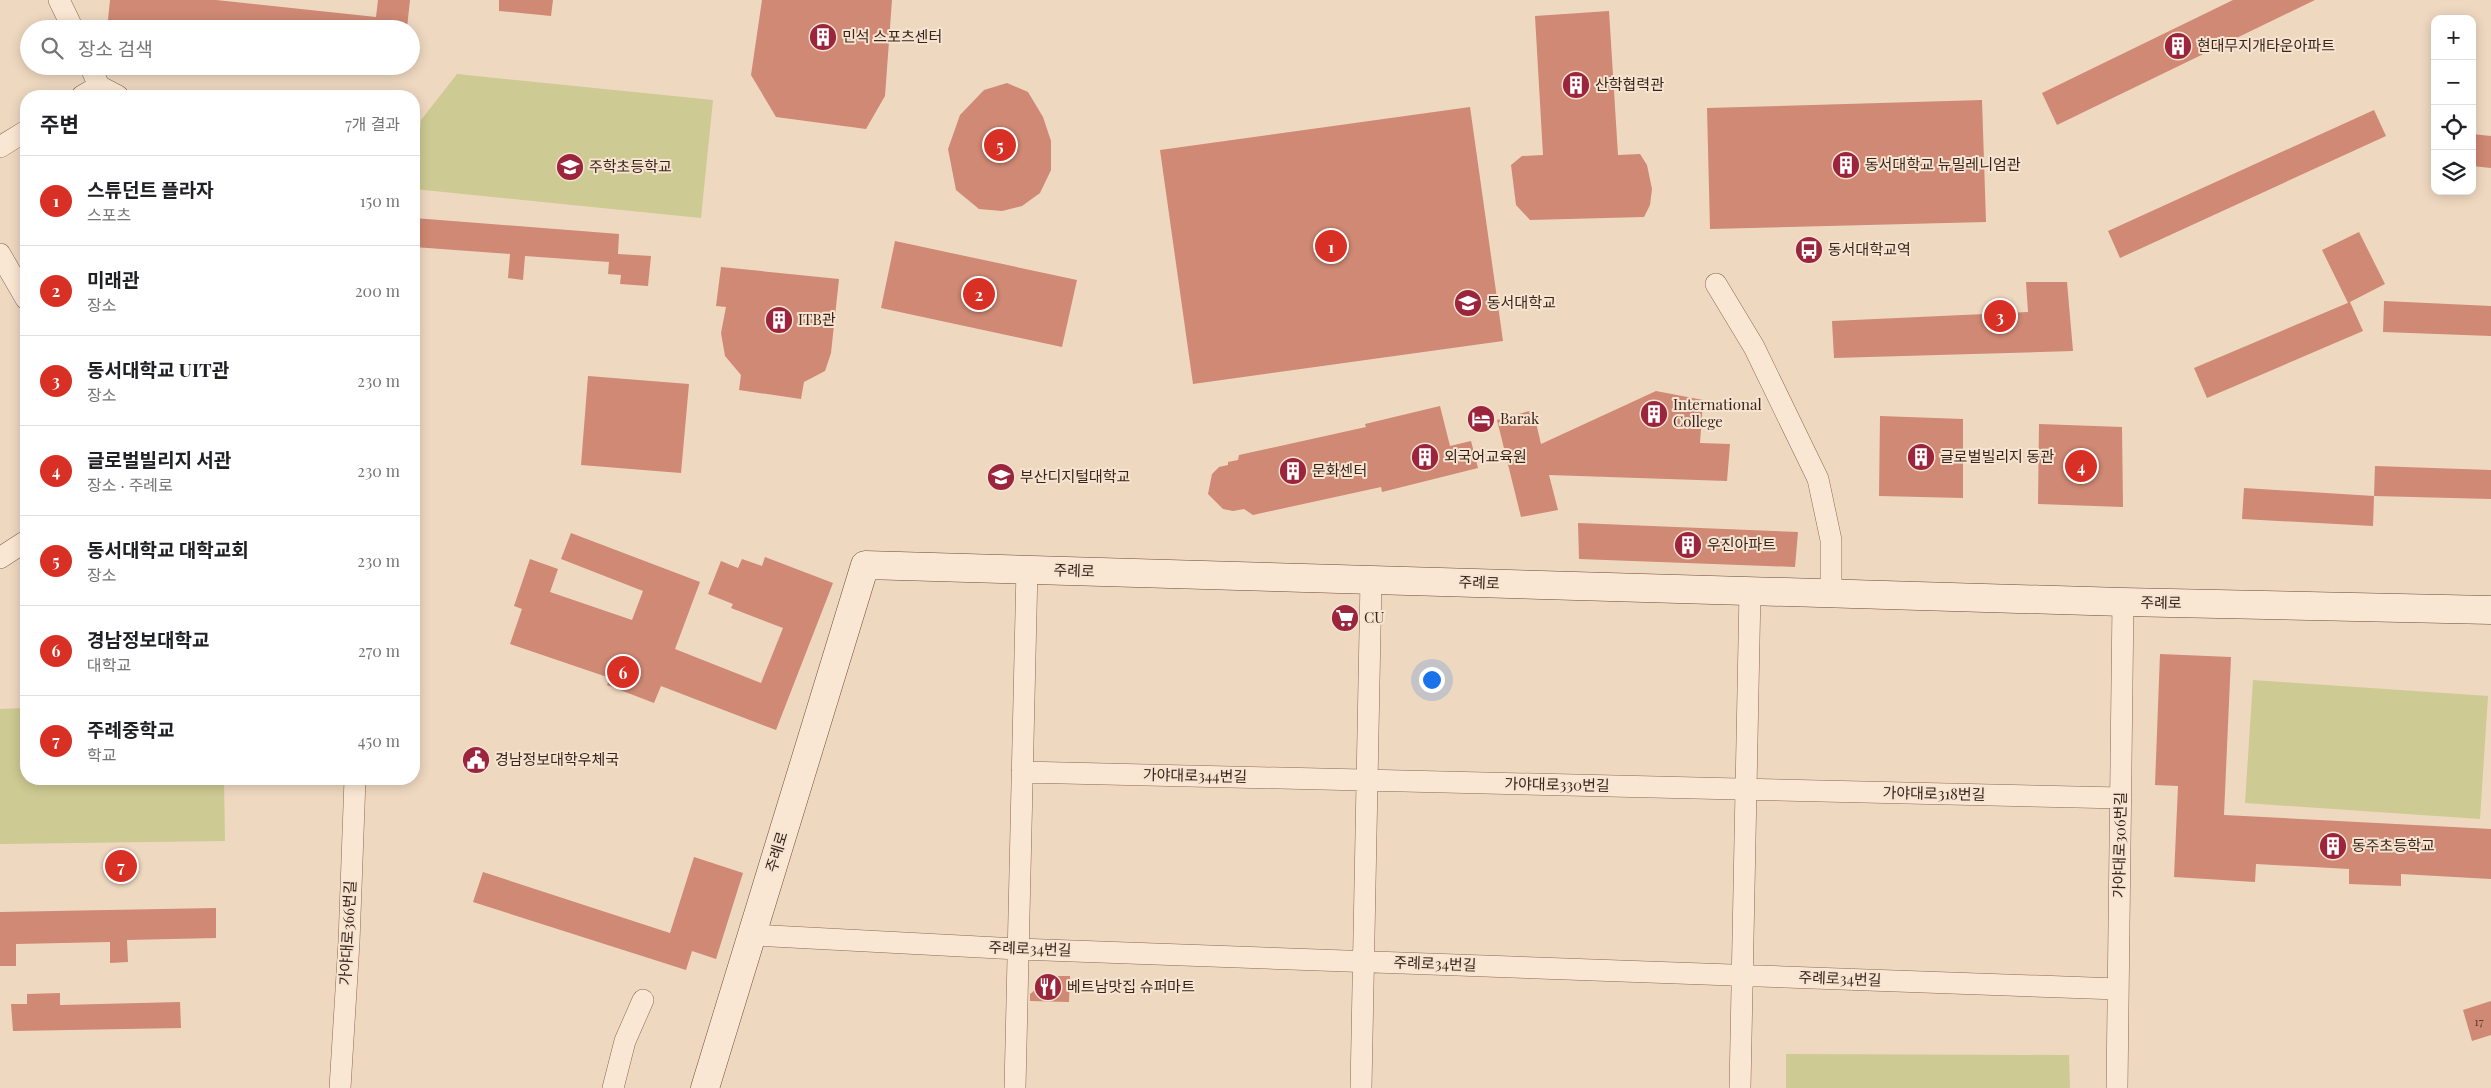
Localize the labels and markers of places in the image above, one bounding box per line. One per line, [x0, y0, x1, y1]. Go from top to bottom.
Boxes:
building icon: 민석 스포츠센터 [808, 22, 838, 52]
place label: 민석 스포츠센터 [842, 26, 942, 46]
building icon: 현대무지개타운아파트 [2163, 31, 2193, 61]
place label: 현대무지개타운아파트 [2197, 35, 2335, 55]
building icon: 산학협력관 [1561, 70, 1591, 100]
place label: 산학협력관 [1595, 74, 1664, 94]
pin: 5 [984, 126, 1016, 164]
building icon: 동서대학교 뉴밀레니엄관 [1831, 150, 1861, 180]
school or university icon: 주학초등학교 [555, 152, 585, 182]
place label: 동서대학교 뉴밀레니엄관 [1865, 154, 2021, 174]
place label: 주학초등학교 [589, 156, 672, 176]
pin: 1 [1315, 227, 1347, 265]
bus stop icon: 동서대학교역 [1794, 235, 1824, 265]
place label: 동서대학교역 [1828, 239, 1911, 259]
pin: 2 [963, 275, 995, 313]
school or university icon: 동서대학교 [1453, 288, 1483, 318]
place label: 동서대학교 [1487, 292, 1556, 312]
pin: 3 [1984, 297, 2016, 335]
building icon: ITB관 [764, 305, 794, 335]
place label: ITB관 [798, 309, 836, 329]
place label: International College [1673, 394, 1762, 431]
building icon: International College [1639, 399, 1669, 429]
hotel icon: Barak [1466, 404, 1496, 434]
place label: Barak [1500, 408, 1540, 428]
building icon: 외국어교육원 [1410, 442, 1440, 472]
building icon: 글로벌빌리지 동관 [1906, 442, 1936, 472]
place label: 외국어교육원 [1444, 446, 1527, 466]
place label: 글로벌빌리지 동관 [1940, 446, 2054, 466]
pin: 4 [2065, 447, 2097, 485]
building icon: 문화센터 [1278, 456, 1308, 486]
place label: 문화센터 [1312, 460, 1367, 480]
school or university icon: 부산디지털대학교 [986, 462, 1016, 492]
place label: 부산디지털대학교 [1020, 466, 1130, 486]
building icon: 우진아파트 [1673, 530, 1703, 560]
place label: 우진아파트 [1707, 534, 1776, 554]
supermarket icon: CU [1330, 603, 1360, 633]
place label: CU [1364, 607, 1385, 627]
pin: 6 [607, 653, 639, 691]
public building icon: 경남정보대학우체국 [461, 745, 491, 775]
place label: 경남정보대학우체국 [495, 749, 619, 769]
building icon: 동주초등학교 [2318, 831, 2348, 861]
place label: 동주초등학교 [2352, 835, 2435, 855]
pin: 7 [105, 847, 137, 885]
restaurant icon: 베트남맛집 슈퍼마트 [1033, 972, 1063, 1002]
place label: 베트남맛집 슈퍼마트 [1067, 976, 1195, 996]

